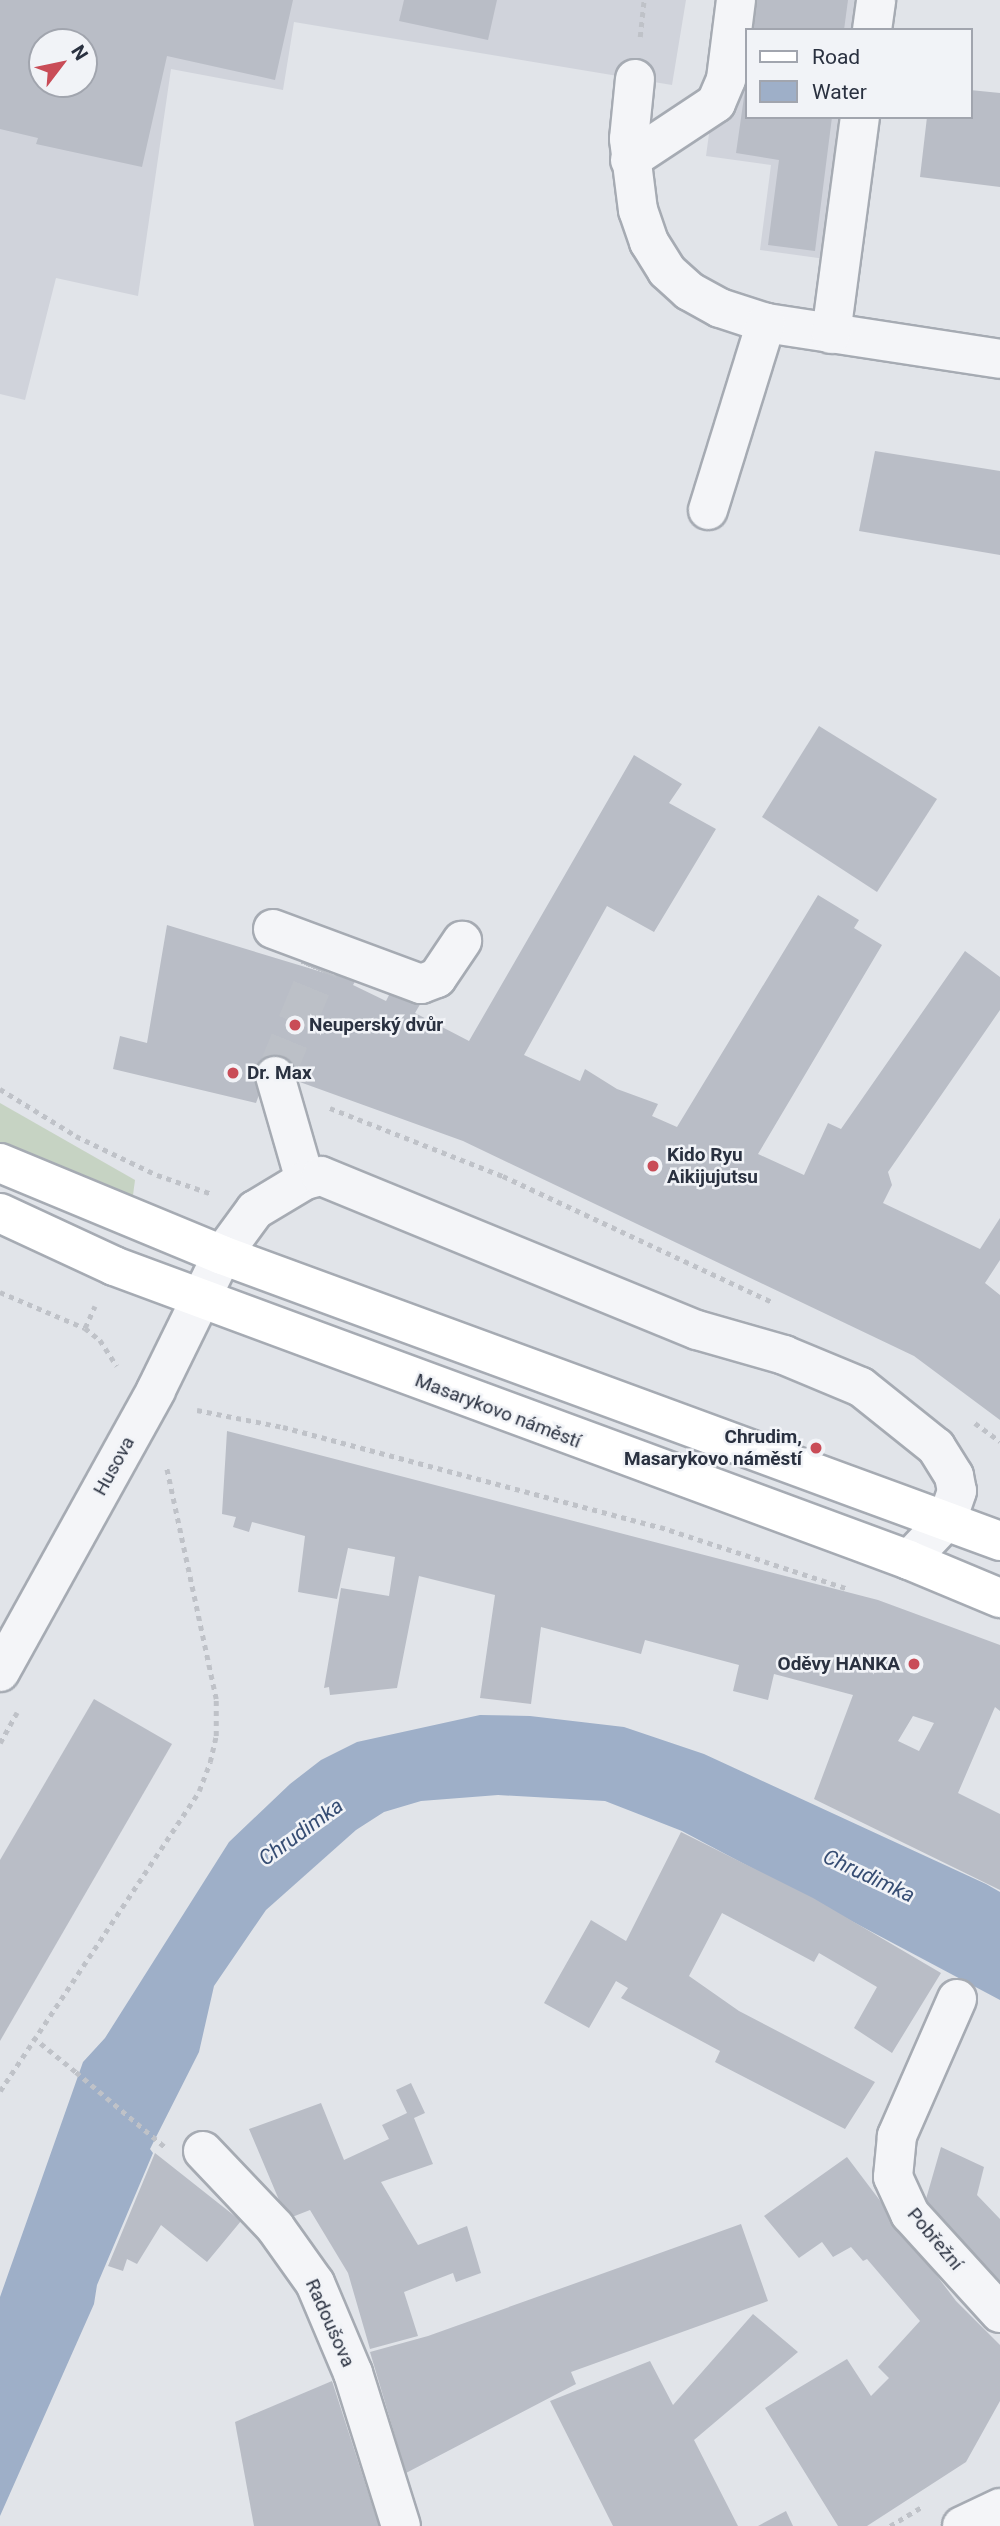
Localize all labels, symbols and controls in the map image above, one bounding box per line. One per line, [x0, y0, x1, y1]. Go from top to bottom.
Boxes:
north arrow [28, 28, 98, 98]
legend [744, 28, 972, 119]
text: N [66, 41, 93, 64]
text: Road [812, 45, 860, 69]
text: Water [812, 80, 867, 104]
place label: Neuperský dvůr [309, 1014, 443, 1036]
marker: Neuperský dvůr [287, 1017, 303, 1033]
place label: Dr. Max [247, 1062, 312, 1084]
marker: Dr. Max [225, 1065, 241, 1081]
place label: Kido Ryu Aikijujutsu [667, 1144, 758, 1188]
marker: Kido Ryu Aikijujutsu [645, 1158, 661, 1174]
street label: Masarykovo náměstí [412, 1369, 584, 1453]
place label: Chrudim, Masarykovo náměstí [624, 1426, 802, 1470]
street label: Husova [89, 1433, 139, 1499]
marker: Chrudim, Masarykovo náměstí [808, 1440, 824, 1456]
place label: Oděvy HANKA [778, 1653, 900, 1675]
marker: Oděvy HANKA [906, 1656, 922, 1672]
water label: Chrudimka [254, 1793, 348, 1871]
water label: Chrudimka [819, 1844, 919, 1908]
street label: Pobřežní [902, 2203, 968, 2275]
street label: Radoušova [300, 2275, 360, 2371]

